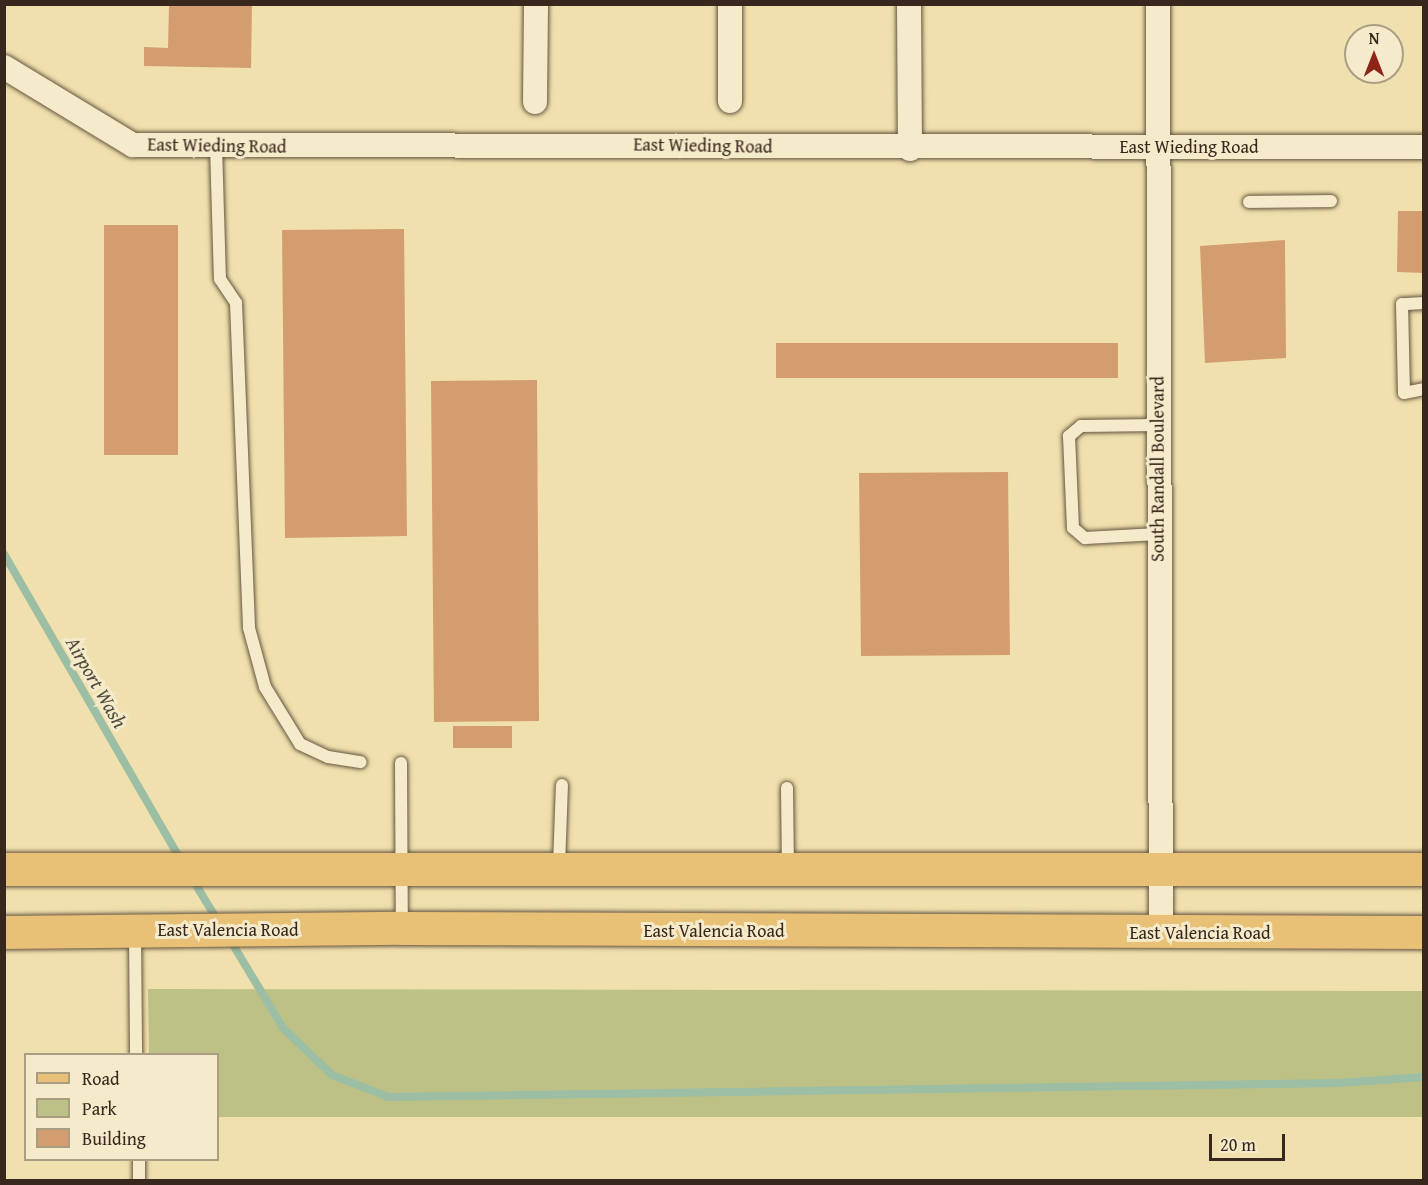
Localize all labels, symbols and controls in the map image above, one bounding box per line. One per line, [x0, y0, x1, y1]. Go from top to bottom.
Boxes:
north arrow [1344, 24, 1404, 84]
text: N [1369, 26, 1379, 50]
street label: East Wieding Road [147, 134, 287, 158]
street label: East Wieding Road [633, 134, 773, 158]
street label: East Wieding Road [1119, 136, 1259, 158]
street label: South Randall Boulevard [1147, 376, 1169, 562]
water label: Airport Wash [61, 632, 133, 732]
street label: East Valencia Road [157, 919, 299, 941]
street label: East Valencia Road [643, 920, 785, 942]
street label: East Valencia Road [1129, 922, 1271, 944]
legend [24, 1053, 219, 1161]
text: Road [82, 1065, 120, 1092]
text: Park [82, 1095, 117, 1122]
scale bar [1212, 1122, 1288, 1160]
text: Building [82, 1125, 146, 1152]
text: 20 m [1220, 1131, 1256, 1158]

